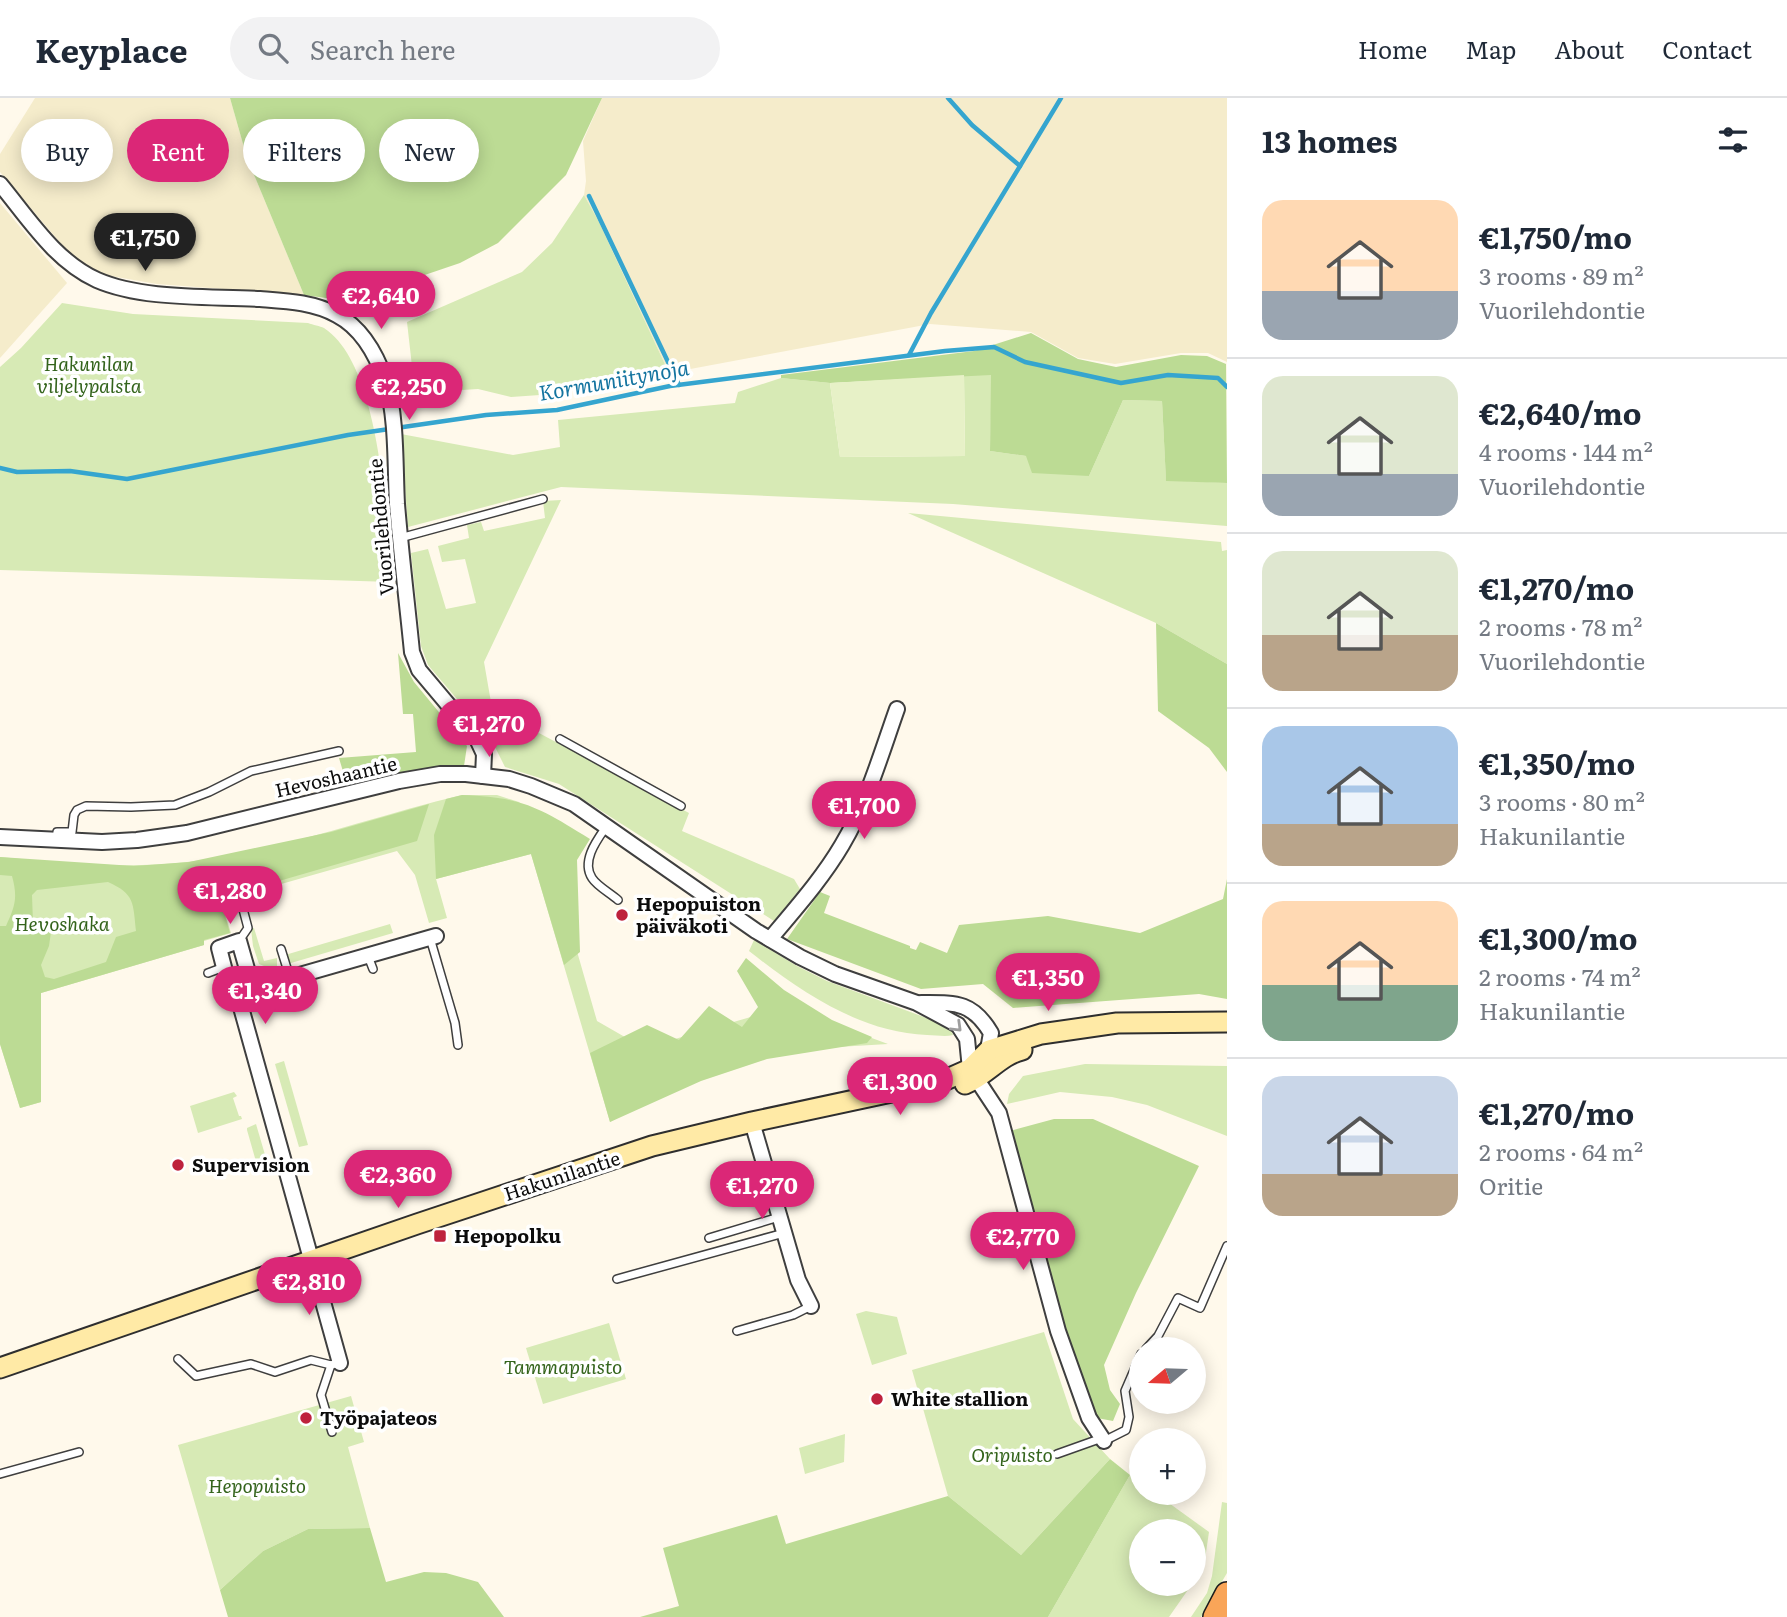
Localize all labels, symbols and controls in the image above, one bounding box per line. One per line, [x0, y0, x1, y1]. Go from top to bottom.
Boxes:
search box [230, 17, 720, 80]
text: Keyplace [35, 24, 188, 73]
icon: search [254, 29, 292, 67]
text: Search here [310, 29, 456, 68]
text: Home [1358, 31, 1427, 66]
text: Map [1465, 31, 1516, 66]
text: About [1554, 31, 1624, 66]
text: Contact [1662, 31, 1752, 66]
text: 13 homes [1262, 118, 1398, 162]
chip: Buy [21, 119, 113, 182]
chip: Rent [127, 119, 229, 182]
chip: Filters [243, 119, 365, 182]
chip: New [379, 119, 479, 182]
icon: filters [1714, 121, 1752, 159]
pin: €1,750 [88, 214, 202, 273]
text: €1,750/mo [1479, 214, 1632, 258]
text: €1,750 [110, 219, 180, 253]
icon: home [1318, 228, 1402, 312]
text: 3 rooms · 89 m² [1479, 258, 1644, 292]
pin: €2,640 [324, 272, 438, 331]
text: €2,640 [342, 277, 420, 311]
text: Vuorilehdontie [1479, 292, 1645, 326]
park label: Hakunilan viljelypalsta [36, 349, 142, 399]
water label: Kormuniitynoja [536, 350, 691, 407]
pin: €2,250 [352, 362, 466, 422]
text: €2,250 [372, 368, 446, 402]
text: €2,640/mo [1479, 390, 1642, 434]
icon: home [1318, 404, 1402, 488]
text: 4 rooms · 144 m² [1479, 434, 1653, 468]
street label: Vuorilehdontie [360, 457, 400, 597]
text: Vuorilehdontie [1479, 468, 1645, 502]
text: €1,270/mo [1479, 565, 1634, 609]
icon: home [1318, 579, 1402, 663]
text: 2 rooms · 78 m² [1479, 609, 1642, 643]
text: Vuorilehdontie [1479, 643, 1645, 677]
pin: €1,270 [432, 700, 546, 759]
text: €1,270 [453, 705, 525, 739]
text: €1,350/mo [1479, 740, 1635, 784]
street label: Hevoshaantie [272, 748, 400, 804]
icon: home [1318, 754, 1402, 838]
pin: €1,700 [807, 782, 921, 841]
text: 3 rooms · 80 m² [1479, 784, 1645, 818]
text: €1,700 [828, 787, 900, 821]
text: Hakunilantie [1479, 818, 1625, 852]
pin: €1,280 [173, 866, 287, 926]
text: €1,280 [193, 872, 267, 906]
place label: Hepopuiston päiväkoti [636, 889, 761, 939]
marker: Hepopuiston päiväkoti [614, 907, 630, 923]
park label: Hevoshaka [14, 909, 110, 937]
text: €1,300/mo [1479, 915, 1637, 959]
icon: home [1318, 929, 1402, 1013]
pin: €1,350 [991, 954, 1105, 1013]
text: €1,350 [1012, 959, 1084, 993]
text: 2 rooms · 74 m² [1479, 959, 1641, 993]
pin: €1,340 [208, 967, 322, 1026]
text: €1,340 [228, 972, 302, 1006]
text: Hakunilantie [1479, 993, 1625, 1027]
one-way arrow [948, 1019, 961, 1031]
pin: €1,300 [843, 1058, 957, 1117]
text: €1,300 [863, 1063, 937, 1097]
text: €1,270/mo [1479, 1090, 1634, 1134]
icon: home [1318, 1104, 1402, 1188]
text: 2 rooms · 64 m² [1479, 1134, 1643, 1168]
street label: Hakunilantie [500, 1143, 624, 1207]
place label: Supervision [192, 1150, 310, 1178]
pin: €2,360 [341, 1150, 455, 1210]
text: €2,360 [360, 1156, 436, 1190]
marker: Supervision [170, 1157, 186, 1173]
pin: €1,270 [705, 1162, 819, 1221]
text: €1,270 [726, 1167, 798, 1201]
text: Oritie [1479, 1168, 1543, 1202]
pin: €2,770 [966, 1212, 1080, 1272]
text: €2,770 [986, 1218, 1060, 1252]
place label: Hepopolku [454, 1221, 561, 1249]
marker: Hepopolku [432, 1228, 448, 1244]
pin: €2,810 [252, 1258, 366, 1317]
text: €2,810 [272, 1263, 346, 1297]
north arrow [1129, 1337, 1206, 1414]
map controls [1129, 1337, 1206, 1596]
park label: Tammapuisto [504, 1352, 622, 1380]
place label: White stallion [891, 1384, 1028, 1412]
marker: White stallion [869, 1391, 885, 1407]
place label: Työpajateos [320, 1403, 437, 1431]
marker: Työpajateos [298, 1410, 314, 1426]
button: + [1129, 1428, 1206, 1505]
park label: Oripuisto [971, 1440, 1053, 1468]
park label: Hepopuisto [208, 1471, 306, 1499]
button: − [1129, 1519, 1206, 1596]

